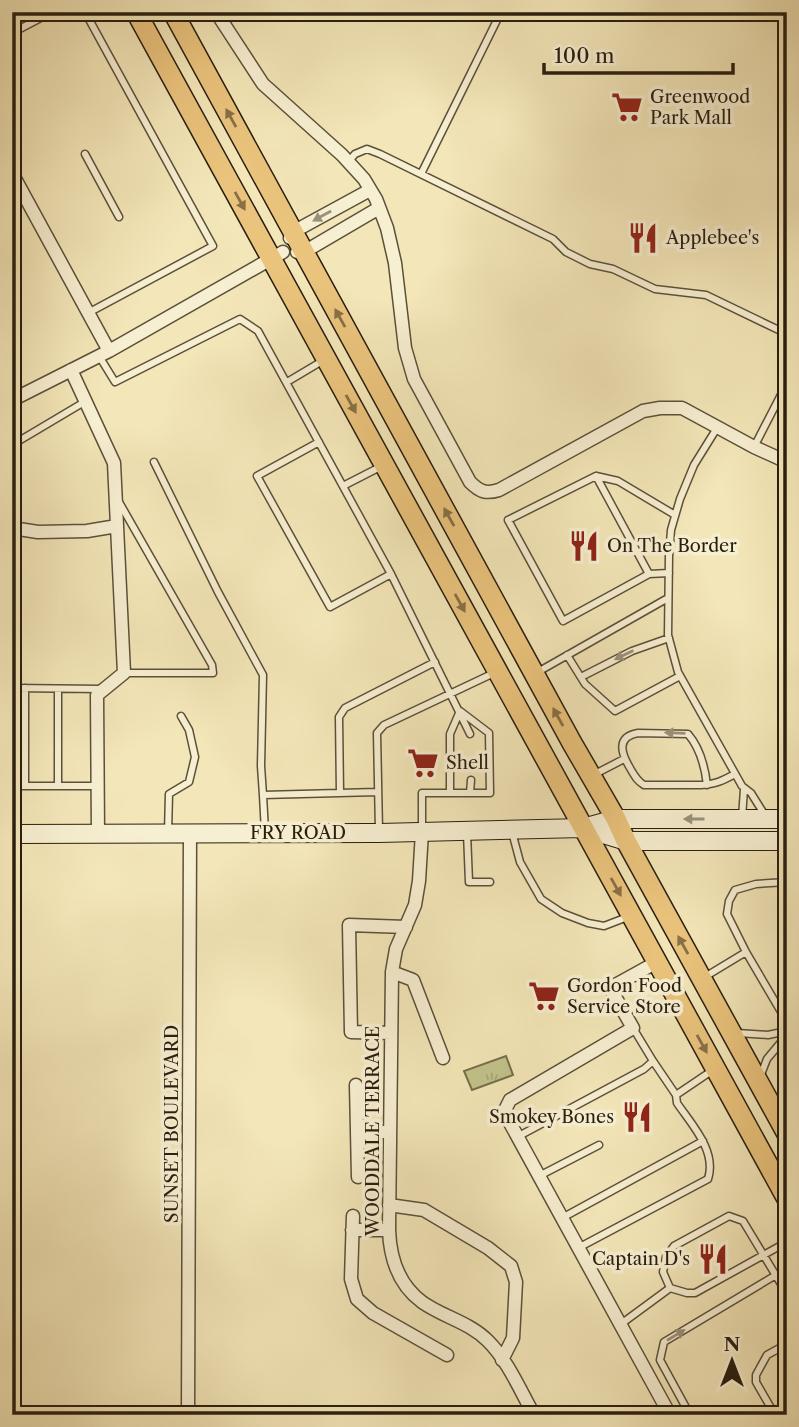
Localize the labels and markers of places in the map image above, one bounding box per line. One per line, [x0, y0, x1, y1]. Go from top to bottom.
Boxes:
place label: Greenwood Park Mall [650, 86, 750, 129]
supermarket icon: Greenwood Park Mall [610, 90, 644, 124]
restaurant icon: Applebee's [626, 221, 660, 255]
place label: Applebee's [665, 227, 759, 249]
restaurant icon: On The Border [567, 529, 601, 563]
place label: On The Border [607, 535, 737, 557]
supermarket icon: Shell [406, 746, 440, 780]
place label: Shell [446, 752, 489, 774]
place label: Gordon Food Service Store [567, 975, 682, 1018]
supermarket icon: Gordon Food Service Store [527, 979, 561, 1013]
restaurant icon: Smokey Bones [620, 1100, 654, 1134]
place label: Smokey Bones [489, 1106, 614, 1128]
restaurant icon: Captain D's [696, 1242, 730, 1276]
place label: Captain D's [592, 1248, 690, 1270]

